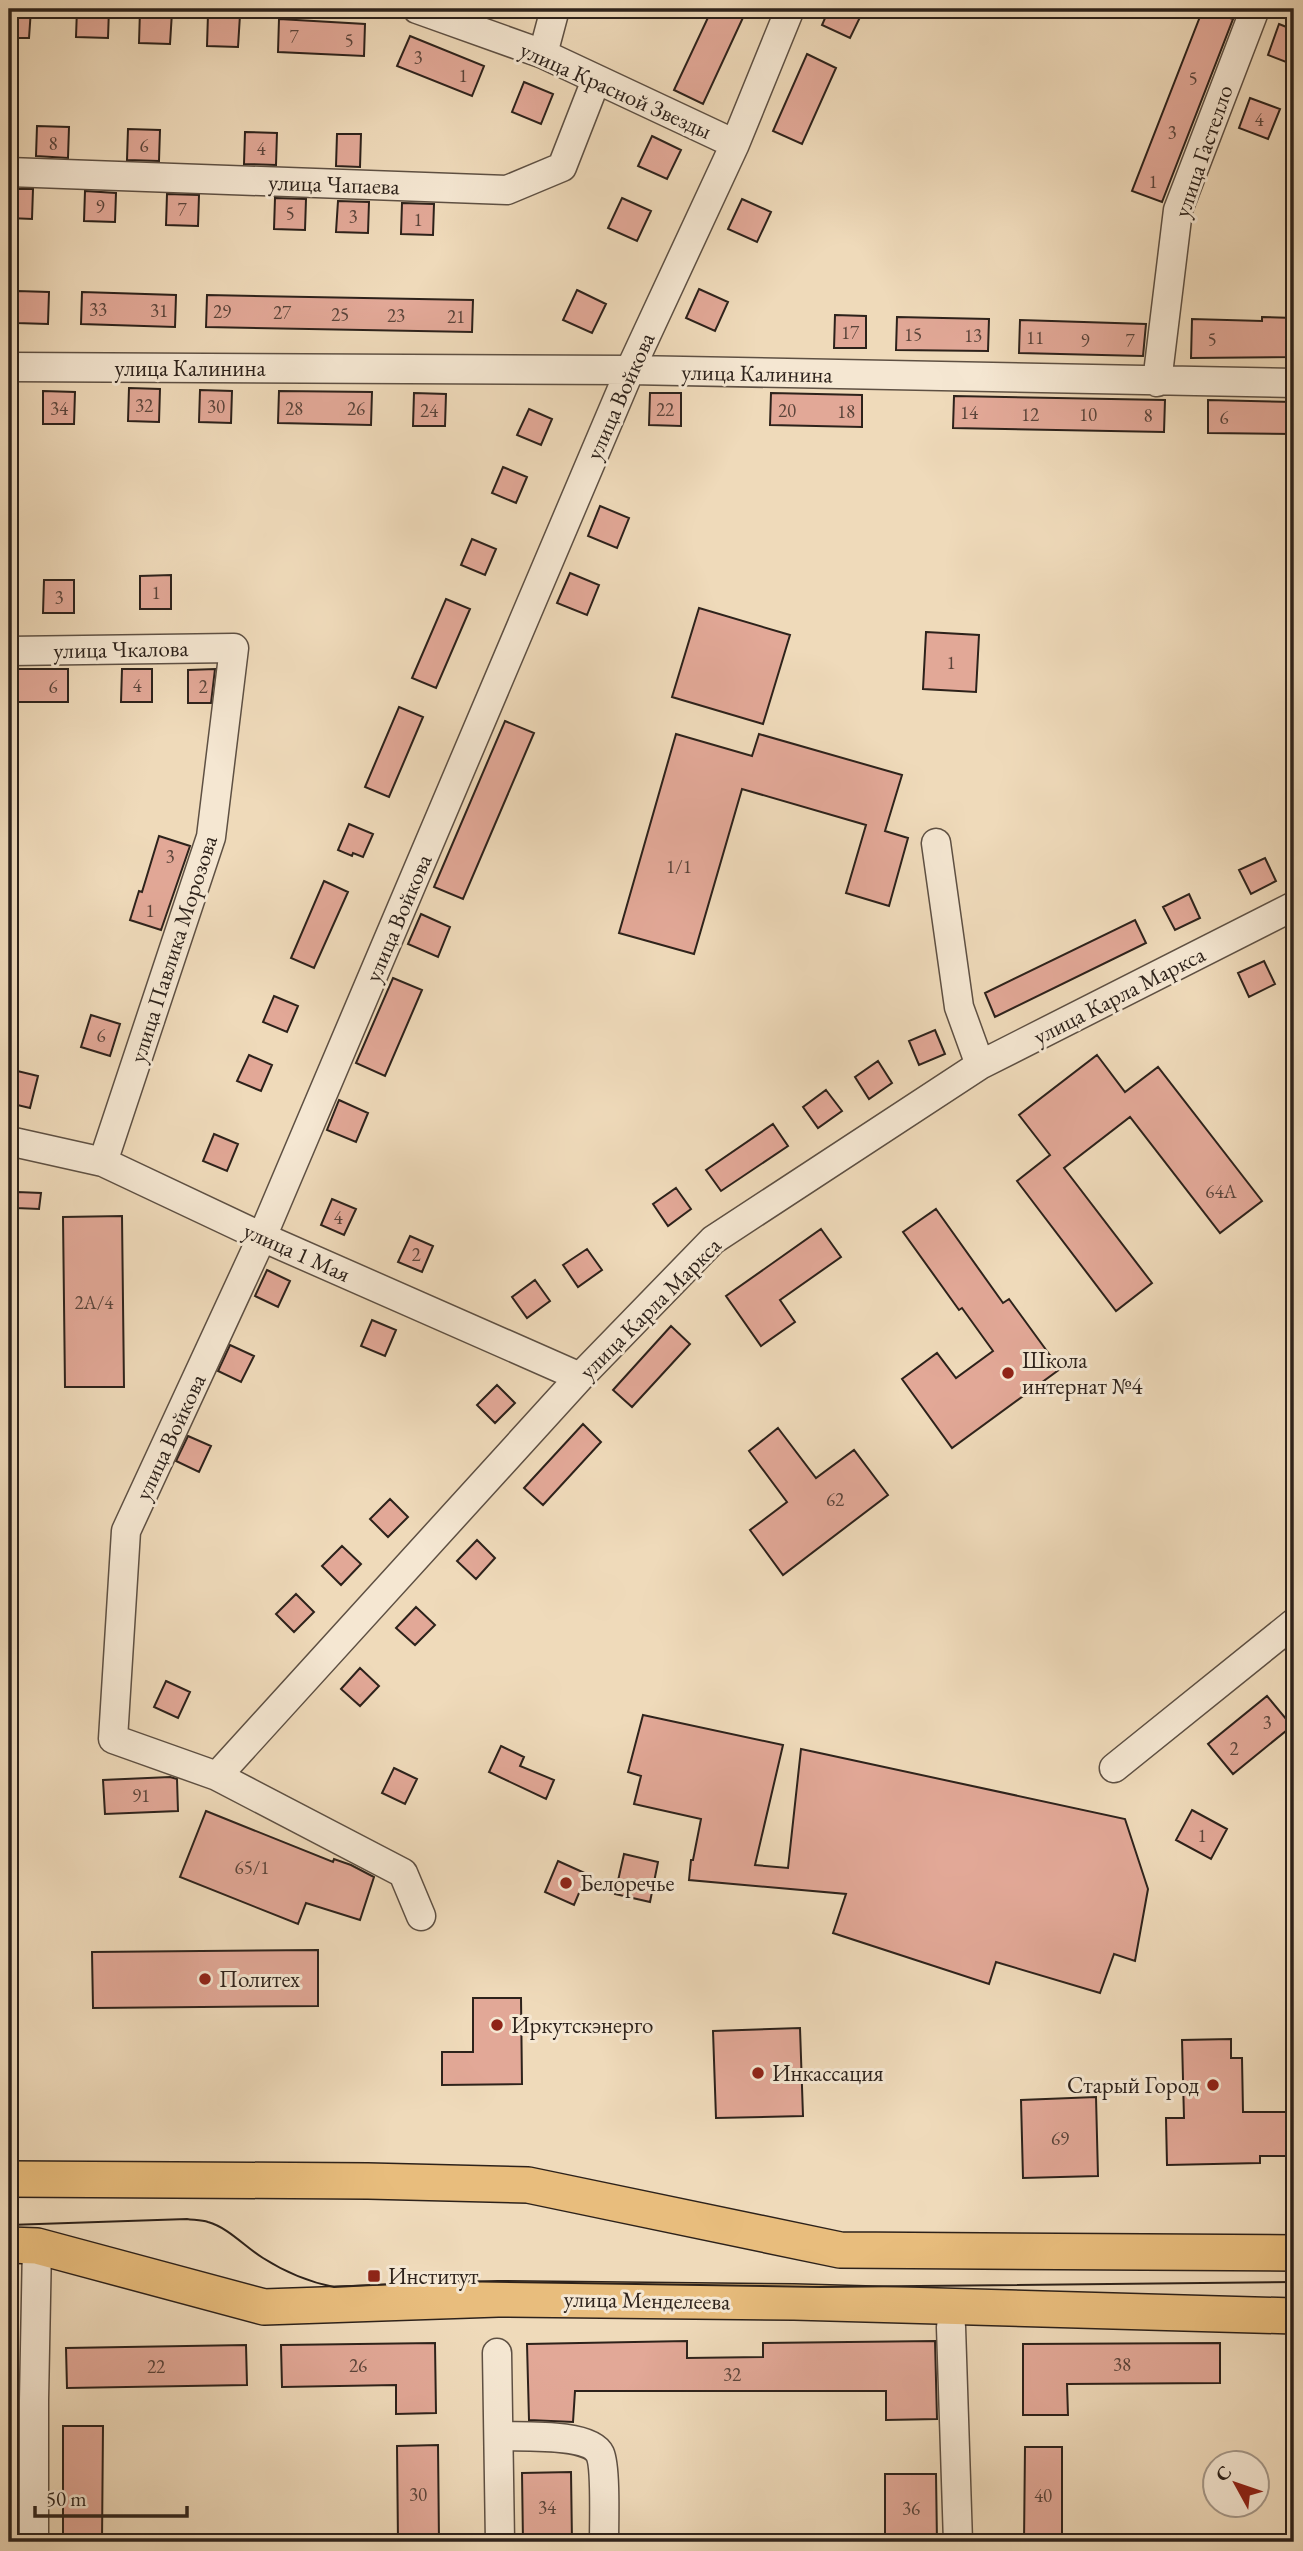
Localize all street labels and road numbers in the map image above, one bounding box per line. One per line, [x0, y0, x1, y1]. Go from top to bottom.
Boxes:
street label: улица Красной Звезды [515, 34, 717, 146]
street label: улица Гастелло [1166, 81, 1240, 221]
street label: улица Чапаева [268, 167, 401, 201]
street label: улица Войкова [579, 327, 662, 464]
street label: улица Калинина [114, 353, 266, 383]
street label: улица Калинина [681, 357, 834, 389]
street label: улица Чкалова [53, 633, 190, 665]
street label: улица Павлика Морозова [122, 831, 224, 1066]
street label: улица Войкова [358, 849, 439, 987]
street label: улица Карла Маркса [1028, 938, 1211, 1051]
street label: улица 1 Мая [239, 1215, 355, 1289]
street label: улица Карла Маркса [573, 1230, 728, 1385]
street label: улица Войкова [128, 1368, 213, 1505]
street label: улица Менделеева [563, 2284, 731, 2316]

